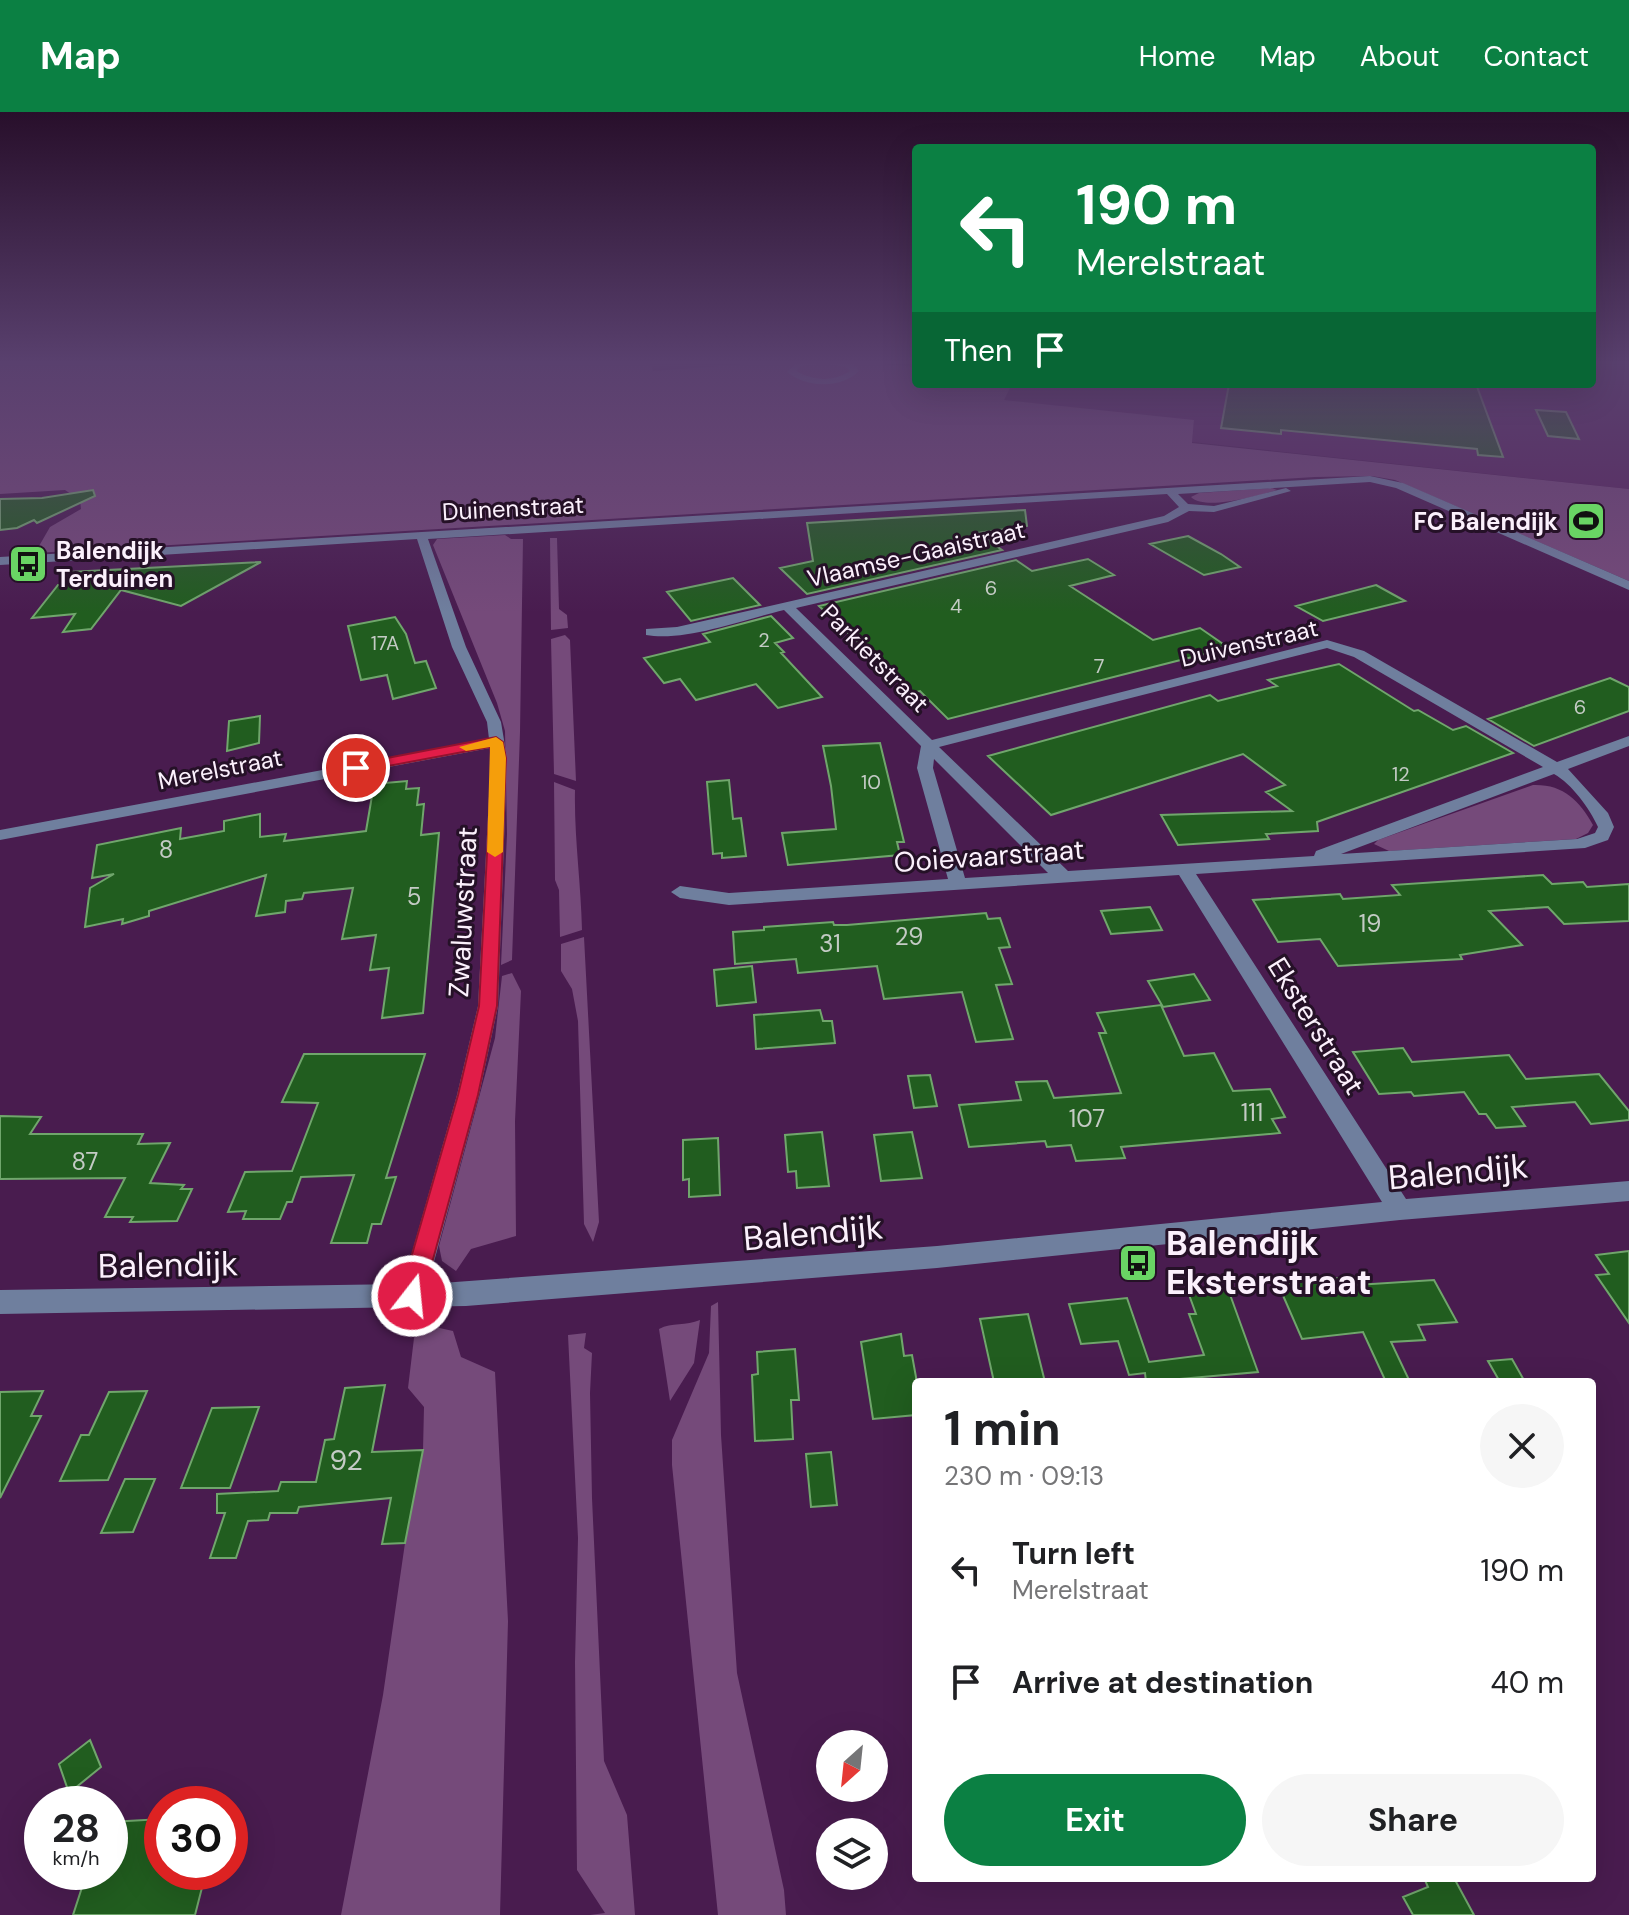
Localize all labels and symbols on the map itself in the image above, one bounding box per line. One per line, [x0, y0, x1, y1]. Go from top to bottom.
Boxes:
street label: Duinenstraat [441, 489, 585, 527]
sports icon: FC Balendijk [1565, 500, 1607, 542]
place label: FC Balendijk [1414, 506, 1558, 537]
street label: Vlaamse-Gaaistraat [804, 514, 1028, 594]
place label: Balendijk Terduinen [56, 535, 173, 594]
bus stop icon: Balendijk Terduinen [7, 543, 49, 585]
house number: 6 [985, 575, 997, 601]
house number: 4 [950, 593, 962, 619]
street label: Parkietstraat [814, 597, 936, 719]
street label: Duivenstraat [1177, 612, 1321, 674]
house number: 2 [758, 627, 770, 653]
house number: 17A [371, 630, 399, 656]
house number: 7 [1094, 653, 1104, 679]
house number: 6 [1574, 694, 1586, 720]
pin [322, 734, 390, 802]
street label: Merelstraat [155, 742, 285, 796]
house number: 12 [1392, 761, 1410, 787]
house number: 10 [861, 769, 881, 795]
street label: Zwaluwstraat [440, 826, 486, 998]
street label: Ooievaarstraat [892, 831, 1086, 881]
house number: 8 [159, 834, 173, 865]
house number: 5 [407, 881, 421, 912]
house number: 19 [1359, 908, 1381, 939]
house number: 29 [895, 921, 923, 952]
house number: 31 [819, 928, 841, 959]
street label: Eksterstraat [1259, 950, 1373, 1102]
house number: 111 [1241, 1097, 1263, 1128]
house number: 107 [1069, 1103, 1105, 1134]
street label: Balendijk [1386, 1143, 1530, 1201]
house number: 87 [72, 1146, 98, 1177]
street label: Balendijk [741, 1204, 885, 1262]
place label: Balendijk Eksterstraat [1166, 1221, 1372, 1305]
street label: Balendijk [97, 1241, 239, 1289]
bus stop icon: Balendijk Eksterstraat [1117, 1242, 1159, 1284]
position arrow [370, 1254, 454, 1338]
house number: 92 [329, 1442, 363, 1479]
north arrow [816, 1730, 888, 1802]
speed limit sign: 30 [144, 1786, 248, 1890]

